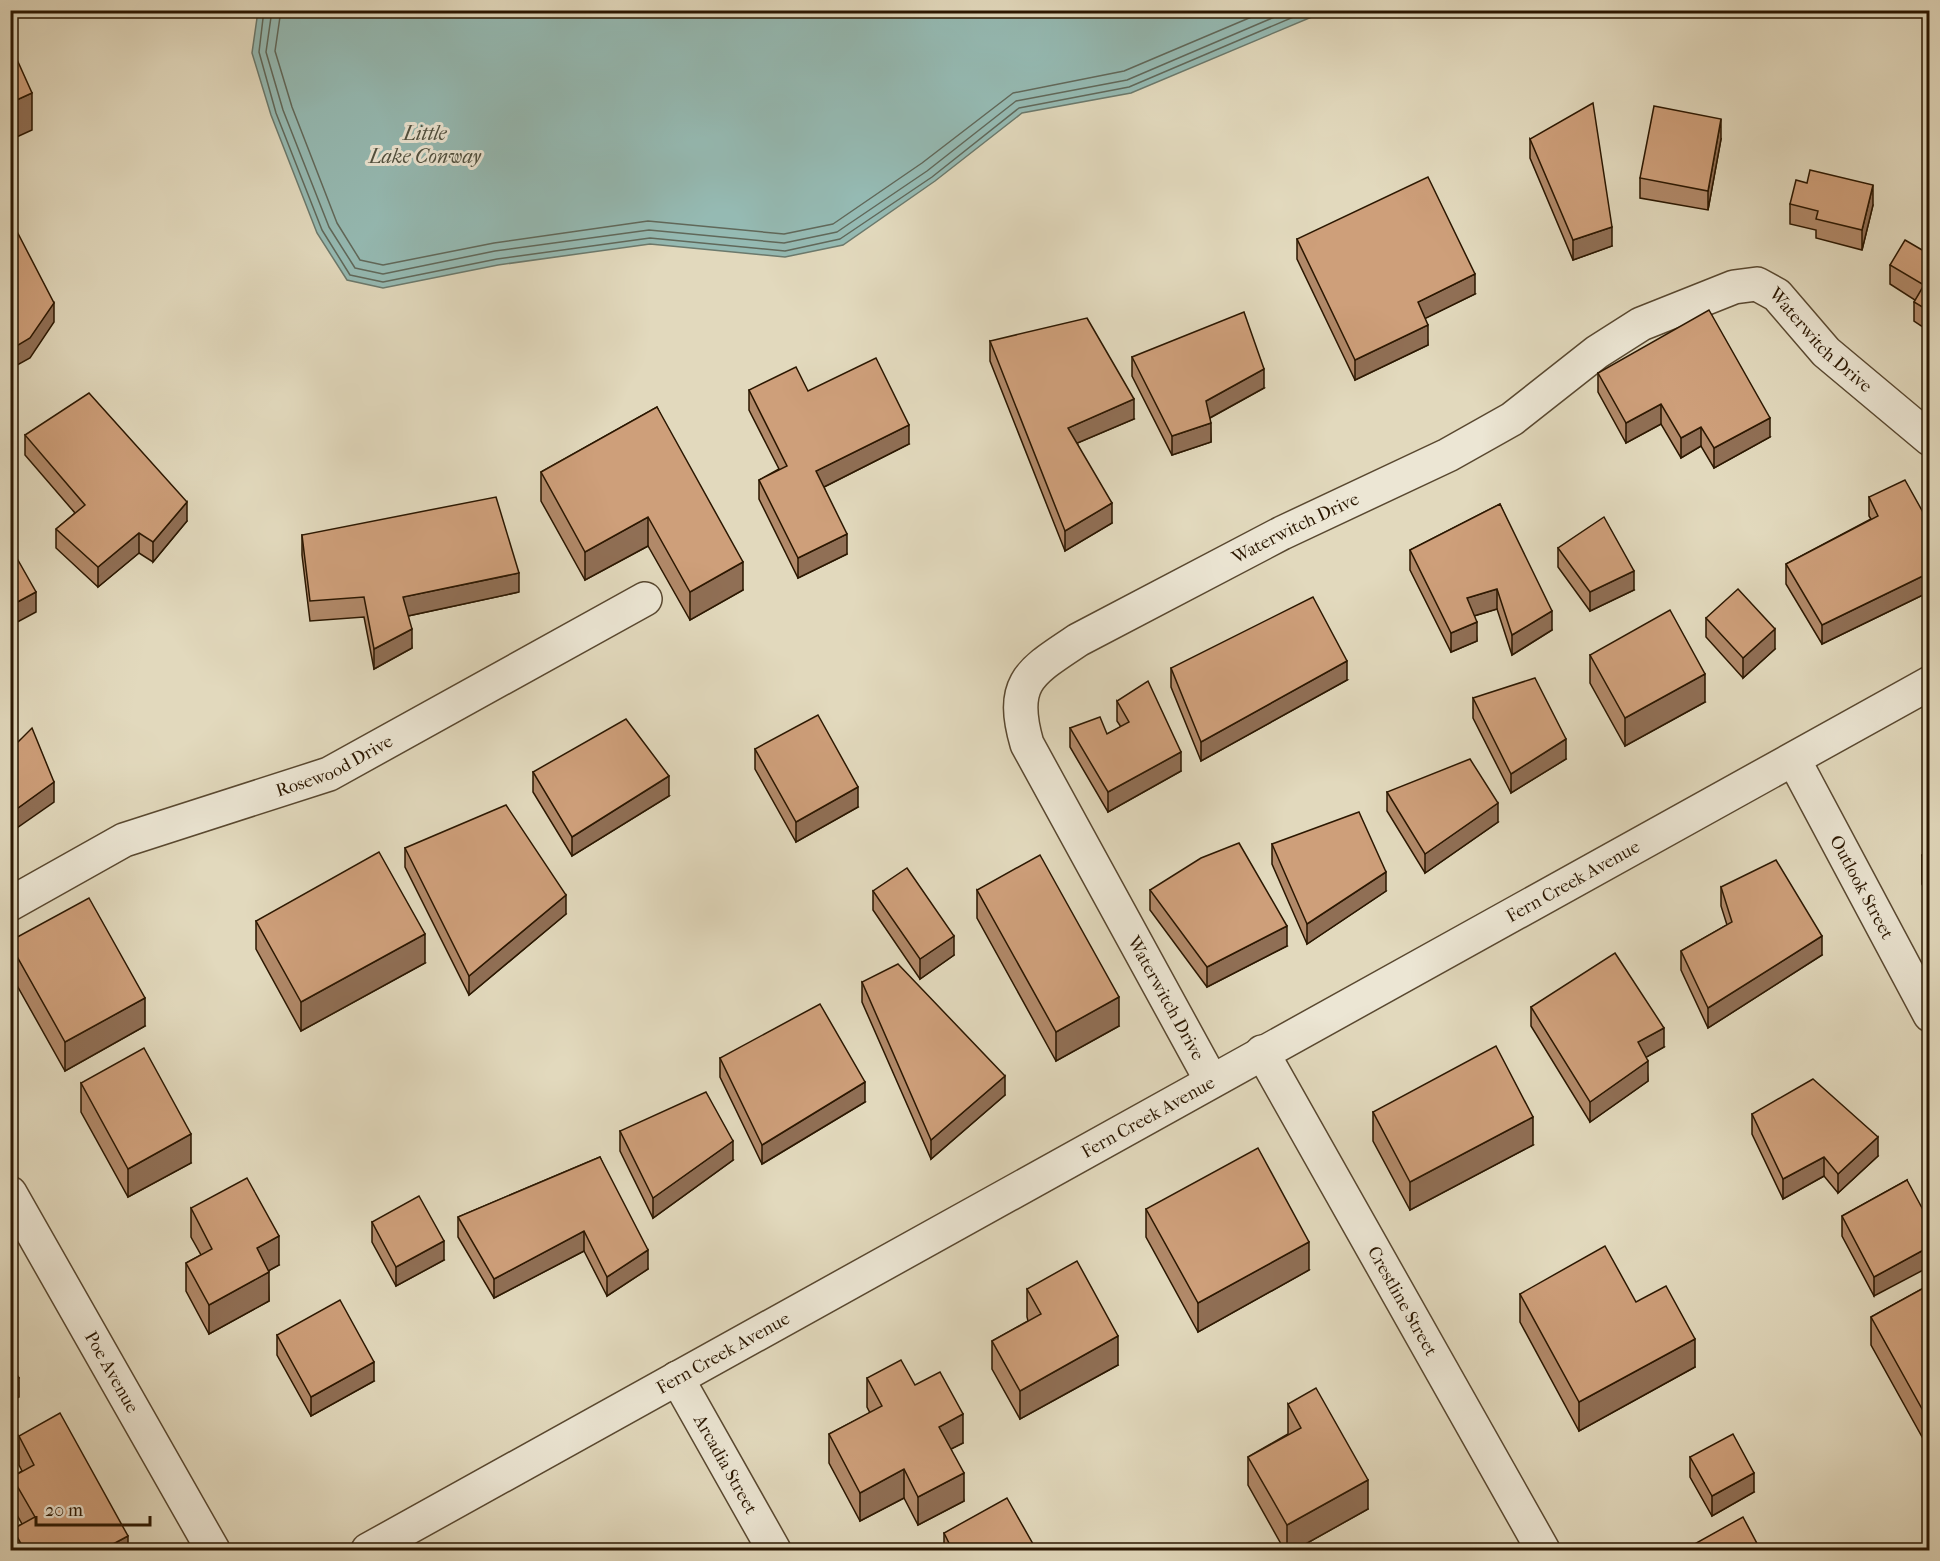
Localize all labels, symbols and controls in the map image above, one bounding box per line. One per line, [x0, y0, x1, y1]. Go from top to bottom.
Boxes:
water label: Little Lake Conway [367, 122, 482, 168]
street label: Waterwitch Drive [1764, 283, 1876, 397]
street label: Waterwitch Drive [1228, 488, 1362, 569]
street label: Rosewood Drive [273, 731, 397, 801]
street label: Outlook Street [1825, 832, 1898, 943]
street label: Fern Creek Avenue [1503, 836, 1643, 927]
street label: Waterwitch Drive [1122, 932, 1208, 1064]
street label: Fern Creek Avenue [1078, 1072, 1219, 1163]
street label: Crestline Street [1363, 1243, 1442, 1360]
street label: Fern Creek Avenue [653, 1308, 794, 1399]
street label: Poe Avenue [80, 1328, 143, 1417]
street label: Arcadia Street [688, 1410, 762, 1518]
scale bar [36, 1489, 150, 1527]
text: 20 m [45, 1500, 83, 1521]

